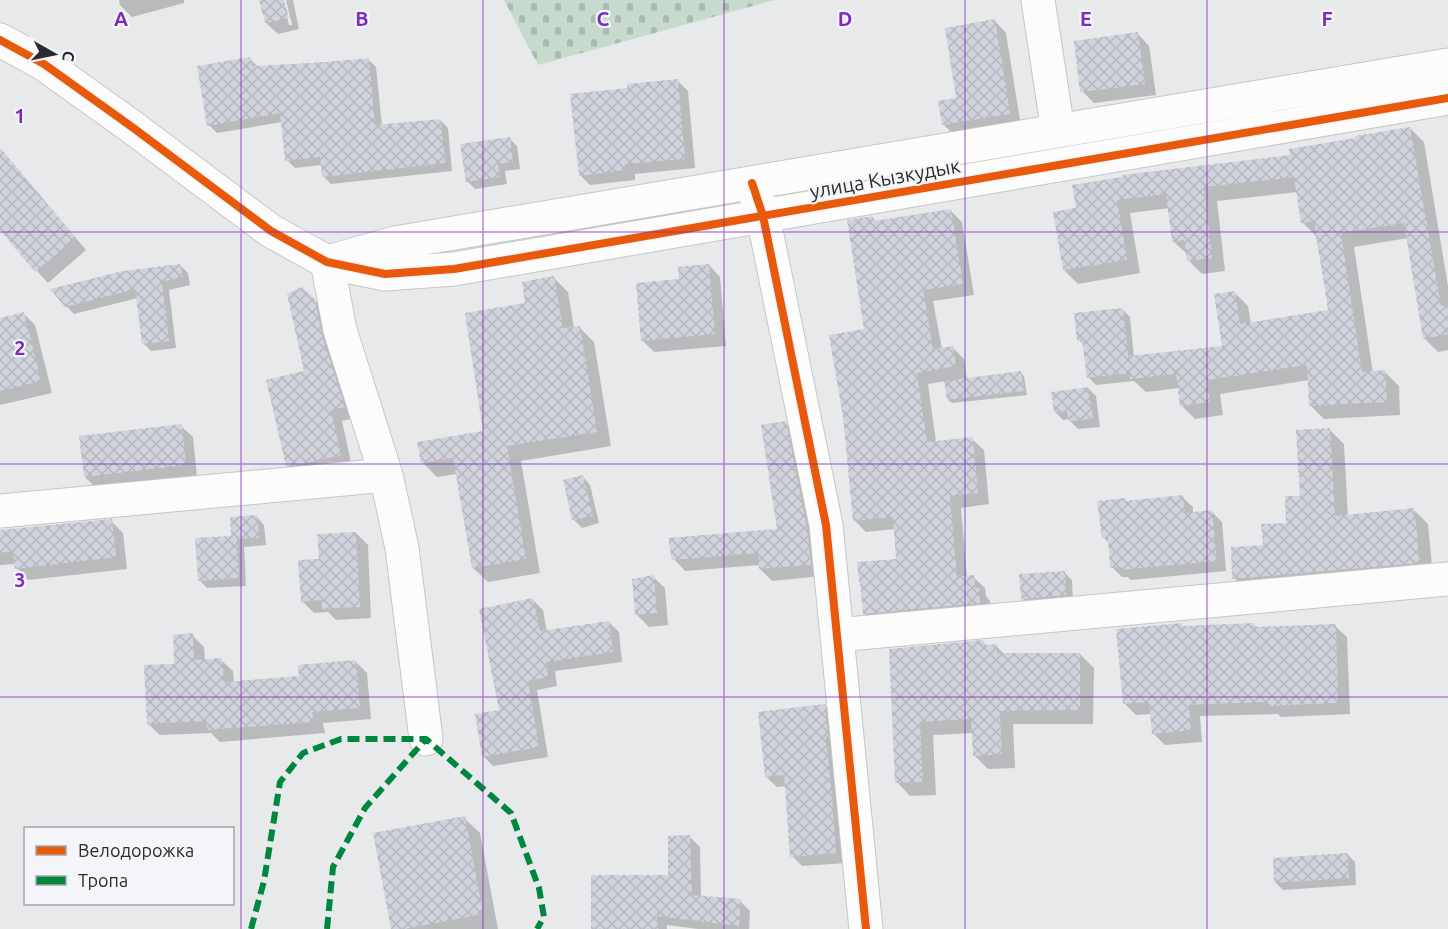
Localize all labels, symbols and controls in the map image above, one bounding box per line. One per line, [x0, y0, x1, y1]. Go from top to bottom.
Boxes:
text: A [114, 7, 128, 30]
text: B [355, 7, 369, 30]
text: C [597, 7, 610, 30]
text: D [838, 7, 852, 30]
text: E [1080, 7, 1092, 30]
text: F [1321, 7, 1333, 30]
north arrow [24, 24, 84, 84]
text: С [59, 50, 79, 63]
text: 1 [14, 104, 26, 127]
street label: улица Кызкудык [808, 153, 962, 203]
text: 2 [14, 336, 26, 359]
text: 3 [14, 568, 26, 591]
legend [24, 827, 234, 905]
text: Велодорожка [78, 840, 194, 860]
text: Тропа [78, 870, 128, 890]

